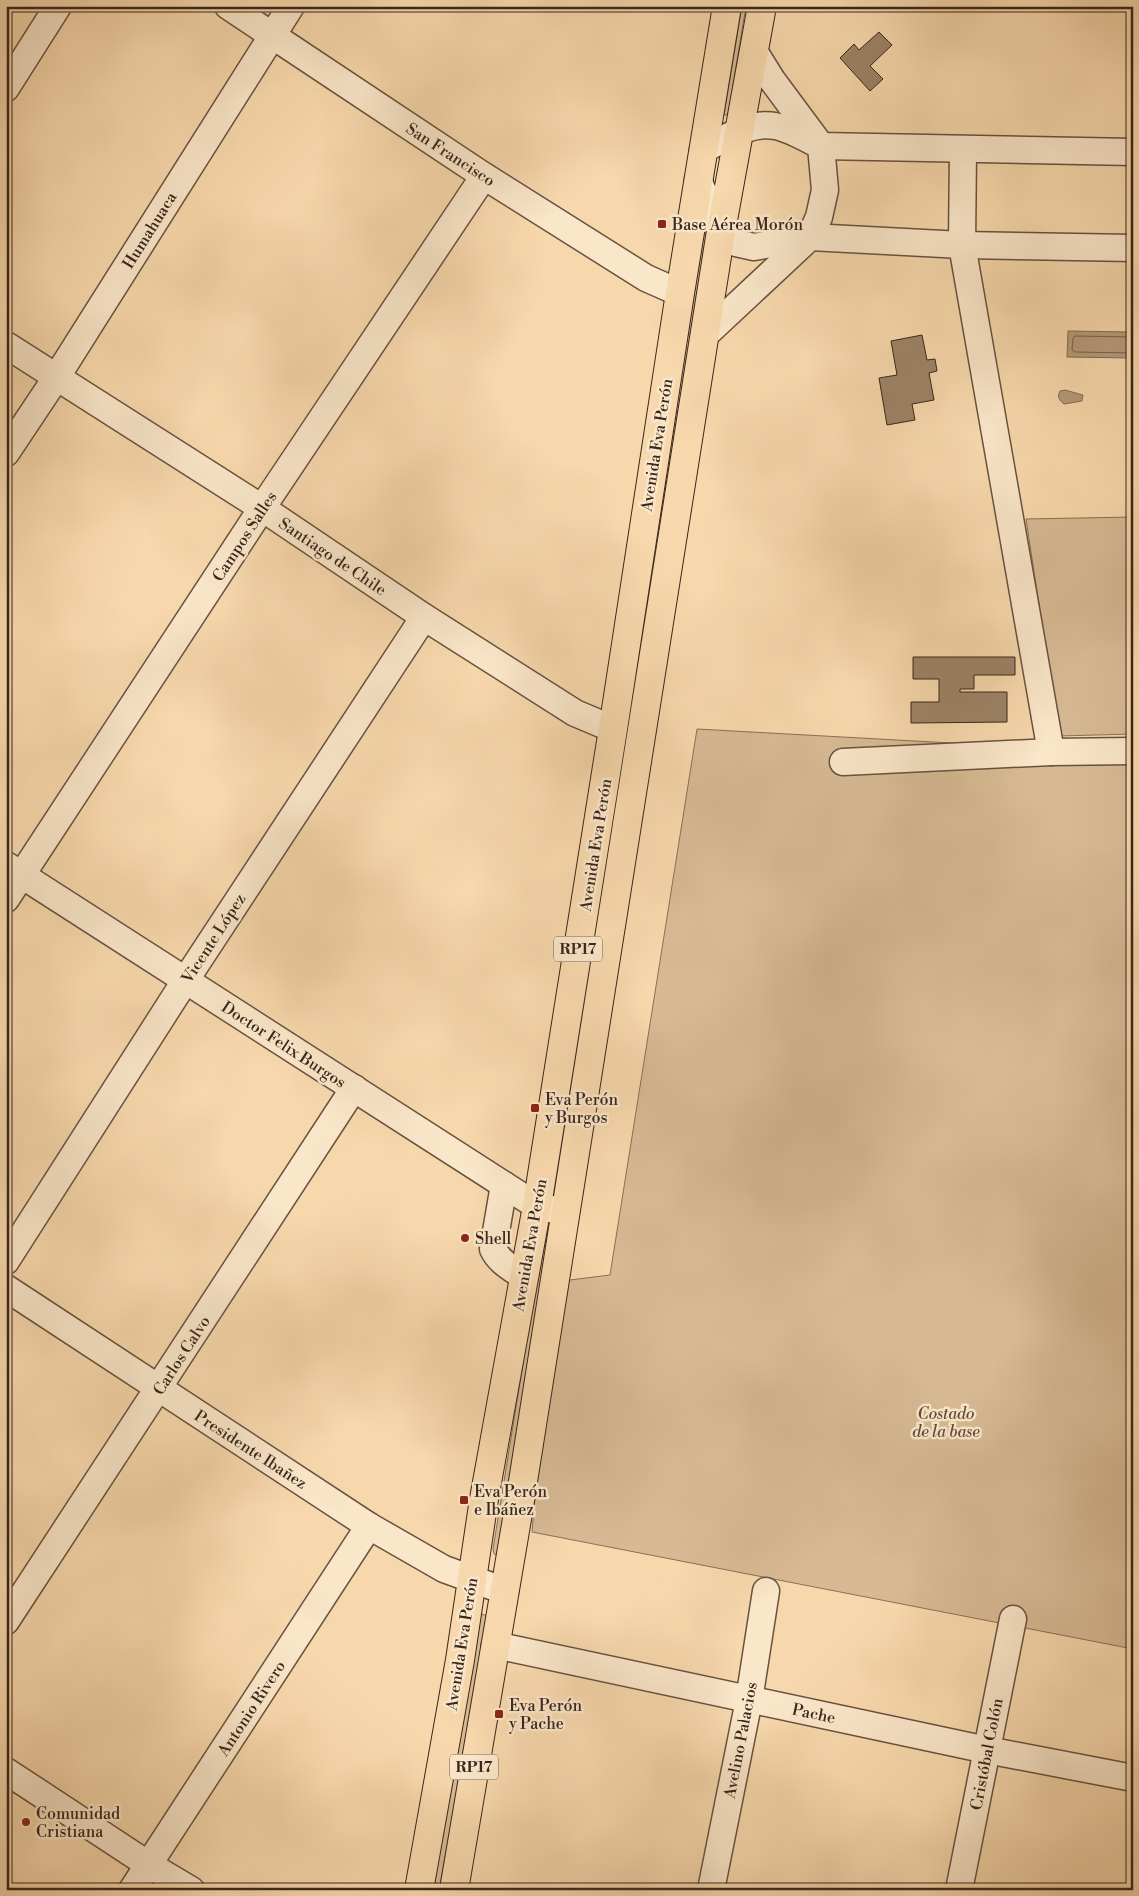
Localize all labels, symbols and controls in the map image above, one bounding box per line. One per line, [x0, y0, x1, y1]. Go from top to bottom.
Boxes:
street label: San Francisco [402, 119, 499, 191]
street label: Humahuaca [118, 188, 182, 273]
place label: Base Aérea Morón [671, 215, 804, 235]
marker: Base Aérea Morón [656, 218, 668, 230]
street label: Avenida Eva Perón [636, 377, 677, 514]
street label: Campos Salles [208, 488, 281, 585]
street label: Santiago de Chile [275, 513, 390, 600]
street label: Avenida Eva Perón [575, 777, 616, 914]
street label: Vicente López [177, 890, 250, 988]
road number: RP17 [554, 936, 602, 962]
street label: Doctor Felix Burgos [217, 997, 350, 1093]
place label: Eva Perón y Burgos [544, 1090, 619, 1128]
marker: Eva Perón y Burgos [529, 1102, 541, 1114]
street label: Avenida Eva Perón [508, 1177, 552, 1314]
place label: Shell [475, 1229, 512, 1249]
marker: Shell [459, 1232, 471, 1244]
street label: Carlos Calvo [149, 1312, 215, 1399]
park label: Costado de la base [912, 1404, 980, 1442]
street label: Presidente Ibañez [190, 1406, 311, 1494]
place label: Eva Perón e Ibáñez [474, 1482, 548, 1520]
marker: Eva Perón e Ibáñez [458, 1494, 470, 1506]
street label: Avenida Eva Perón [441, 1576, 482, 1713]
street label: Antonio Rivero [213, 1657, 290, 1761]
street label: Avelino Palacios [720, 1680, 762, 1801]
place label: Eva Perón y Pache [508, 1696, 583, 1734]
street label: Cristóbal Colón [966, 1696, 1008, 1812]
street label: Pache [790, 1700, 837, 1728]
marker: Eva Perón y Pache [493, 1708, 505, 1720]
road number: RP17 [450, 1754, 498, 1780]
place label: Comunidad Cristiana [36, 1804, 120, 1842]
marker: Comunidad Cristiana [20, 1816, 32, 1828]

